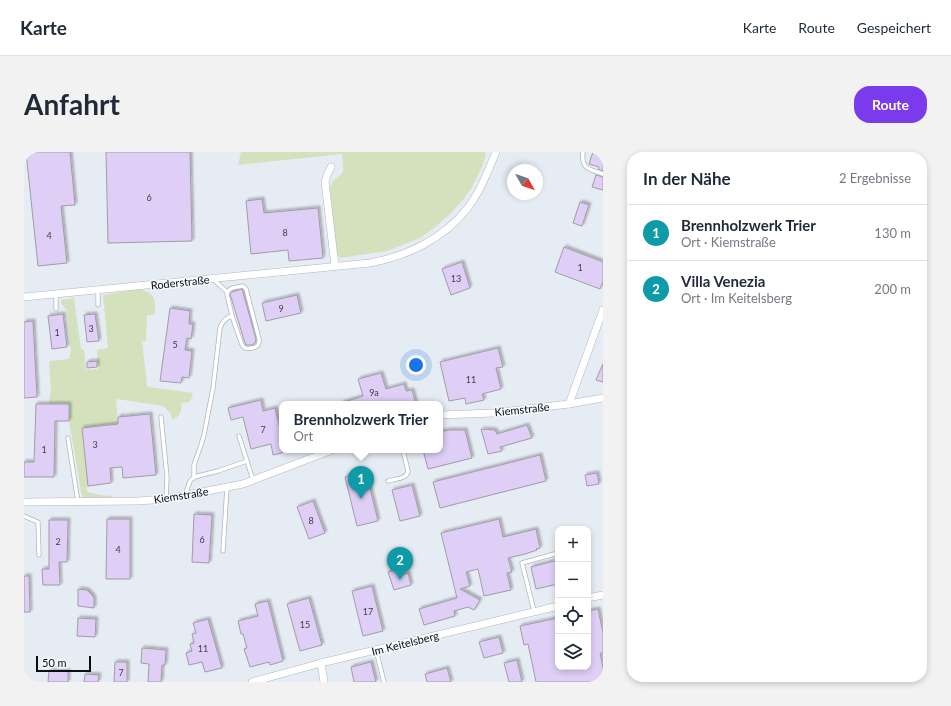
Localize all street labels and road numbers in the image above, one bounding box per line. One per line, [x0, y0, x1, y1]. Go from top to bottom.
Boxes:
street label: Roderstraße [150, 272, 210, 292]
street label: Kiemstraße [494, 400, 550, 418]
street label: Kiemstraße [153, 484, 209, 506]
street label: Im Keitelsberg [370, 628, 440, 658]

